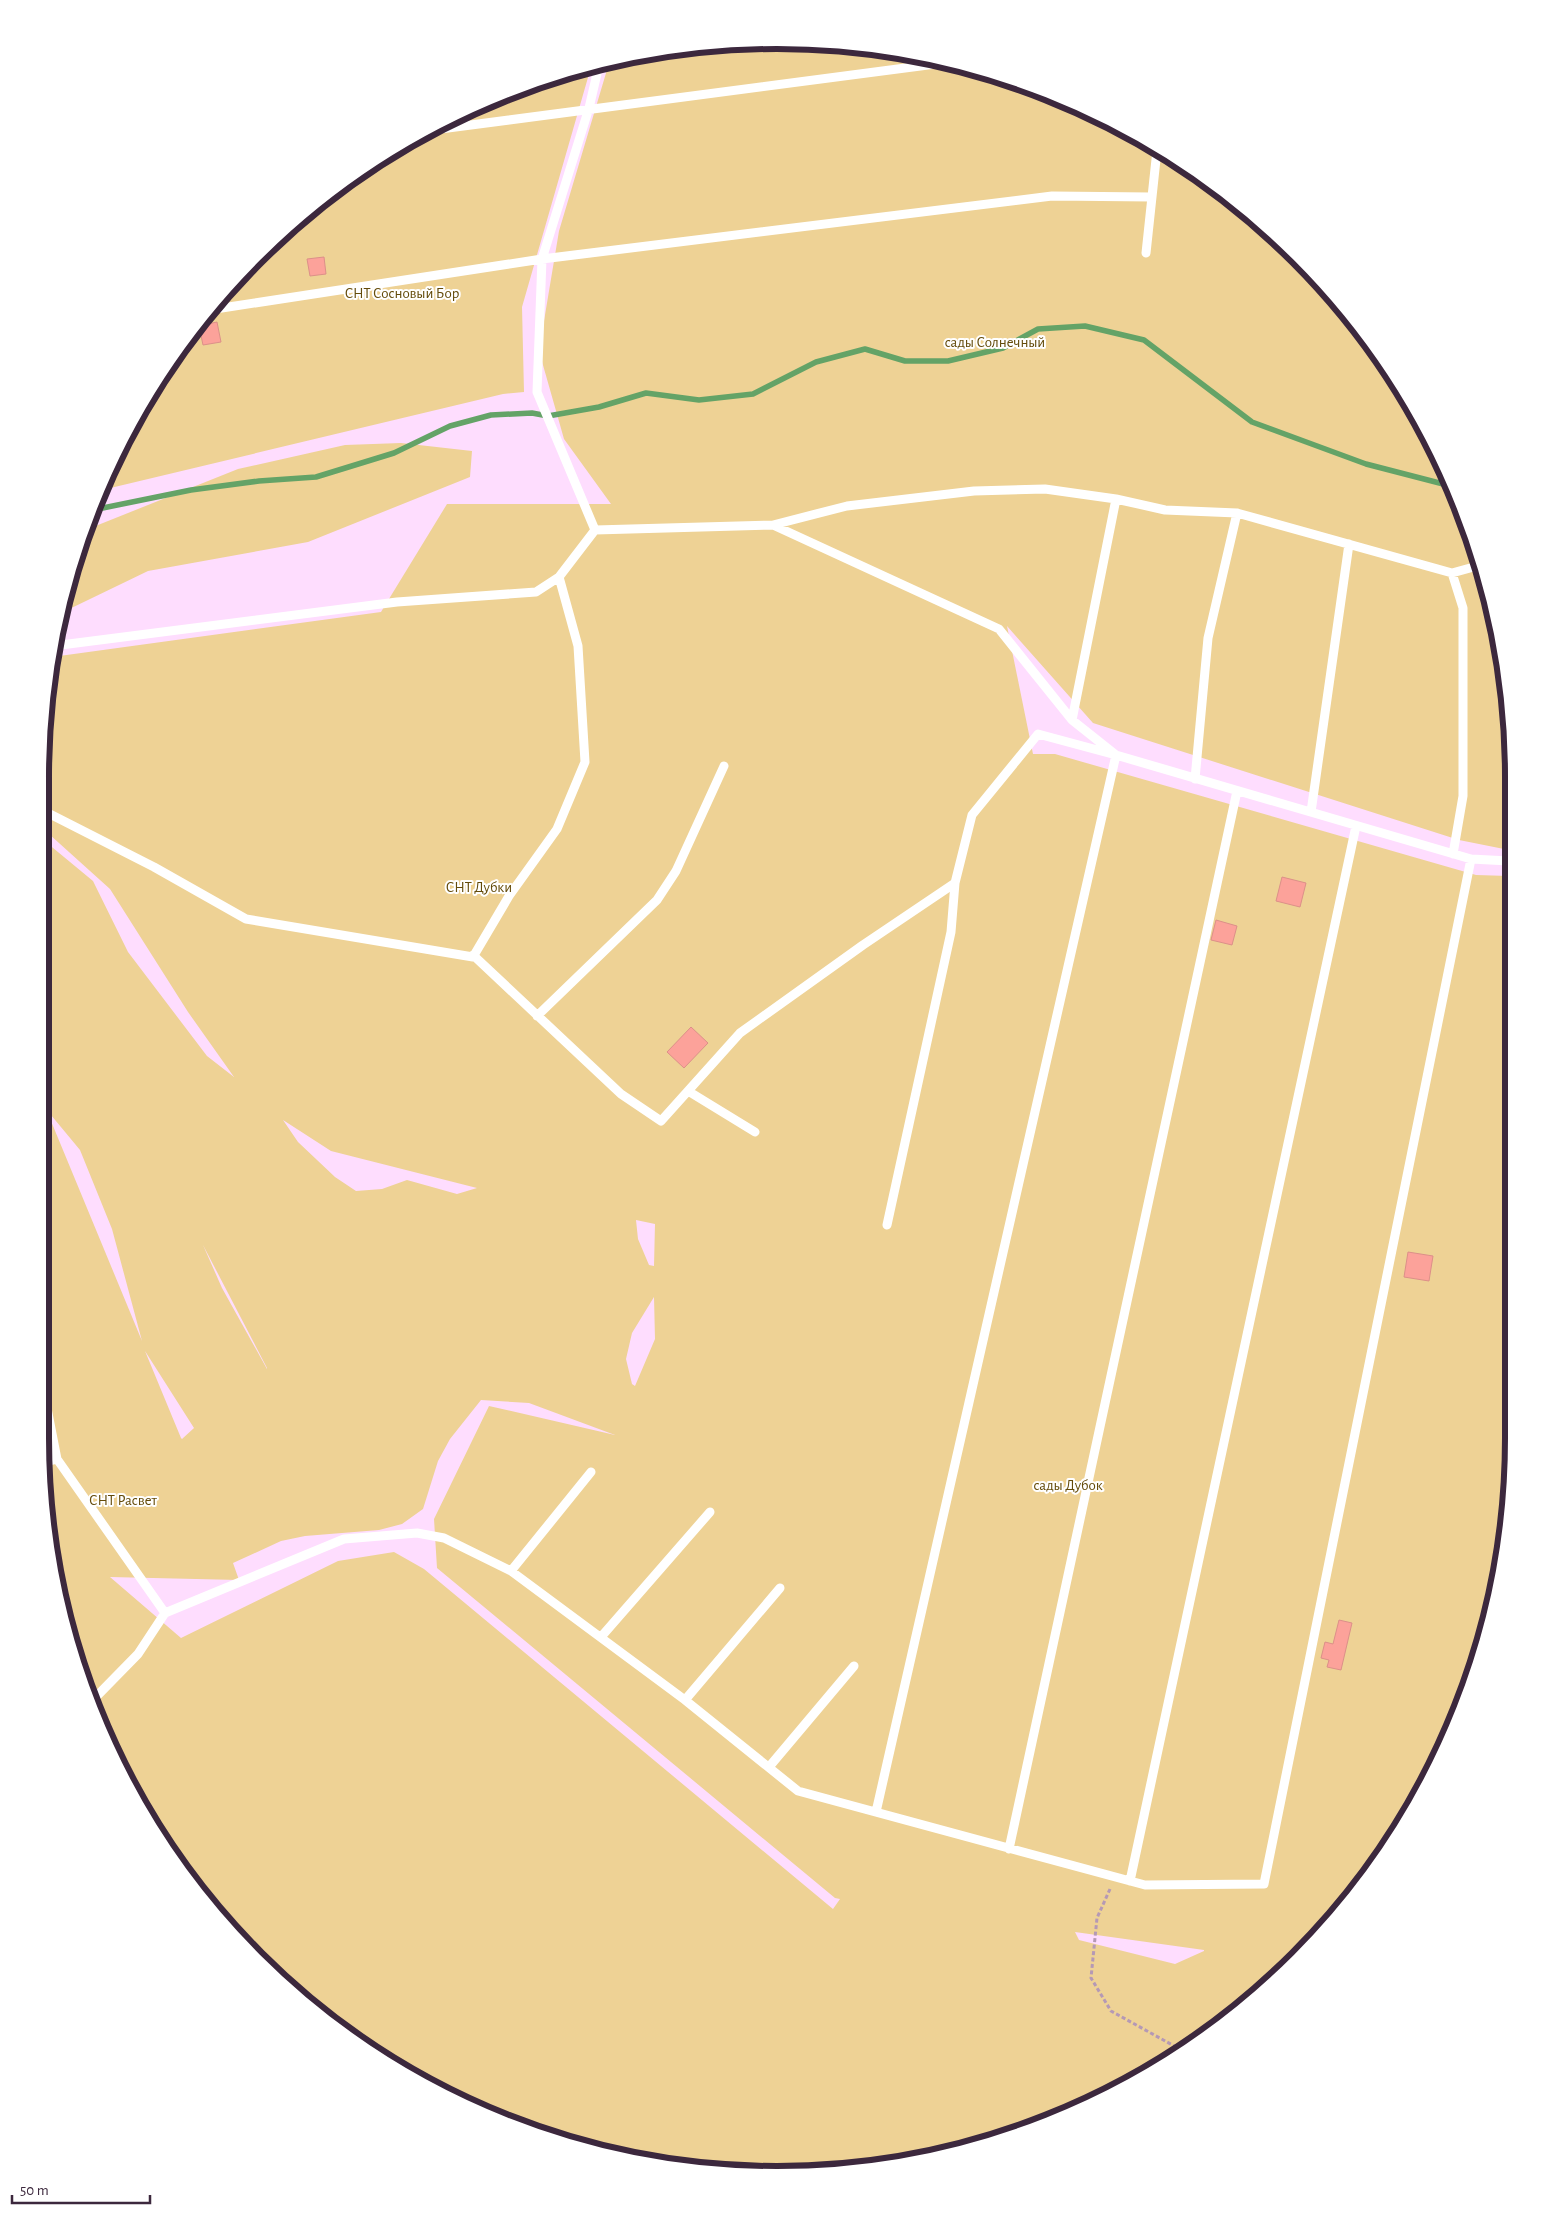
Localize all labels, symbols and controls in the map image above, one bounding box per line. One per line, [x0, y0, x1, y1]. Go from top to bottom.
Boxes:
park label: СНТ Сосновый Бор [345, 286, 460, 301]
park label: сады Солнечный [945, 335, 1045, 350]
park label: СНТ Дубки [446, 880, 512, 895]
park label: сады Дубок [1033, 1478, 1103, 1493]
park label: СНТ Расвет [89, 1493, 158, 1508]
scale bar [12, 2172, 150, 2204]
text: 50 m [20, 2183, 49, 2198]

